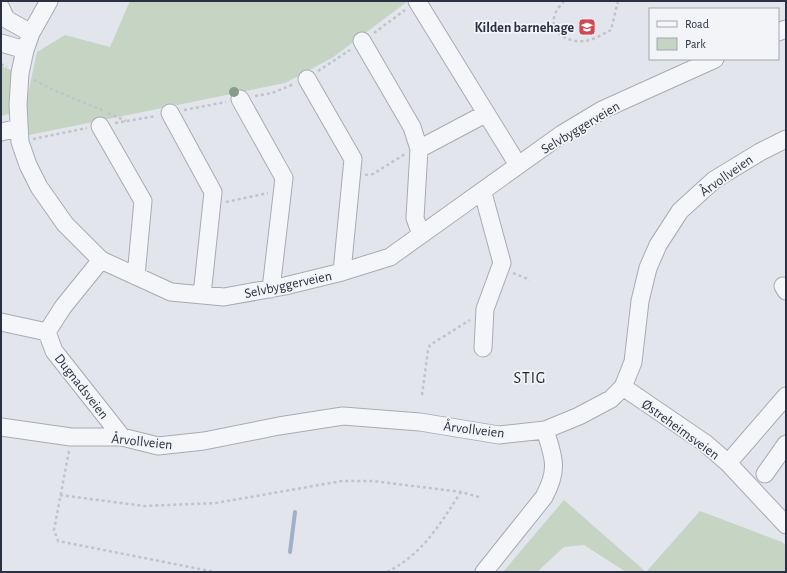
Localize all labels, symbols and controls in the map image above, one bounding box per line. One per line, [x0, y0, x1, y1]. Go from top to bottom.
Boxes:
legend [649, 8, 779, 60]
school or university icon: Kilden barnehage [577, 17, 597, 37]
text: Road [685, 18, 709, 30]
place label: Kilden barnehage [474, 21, 574, 35]
text: Park [685, 38, 706, 50]
street label: Selvbyggerveien [539, 99, 622, 157]
street label: Årvollveien [696, 151, 756, 199]
street label: Selvbyggerveien [243, 269, 333, 301]
street label: Dugnadsveien [52, 351, 111, 422]
district label: STIG [514, 370, 546, 386]
street label: Østreheimsveien [639, 396, 722, 463]
street label: Årvollveien [443, 417, 505, 441]
street label: Årvollveien [111, 430, 173, 452]

